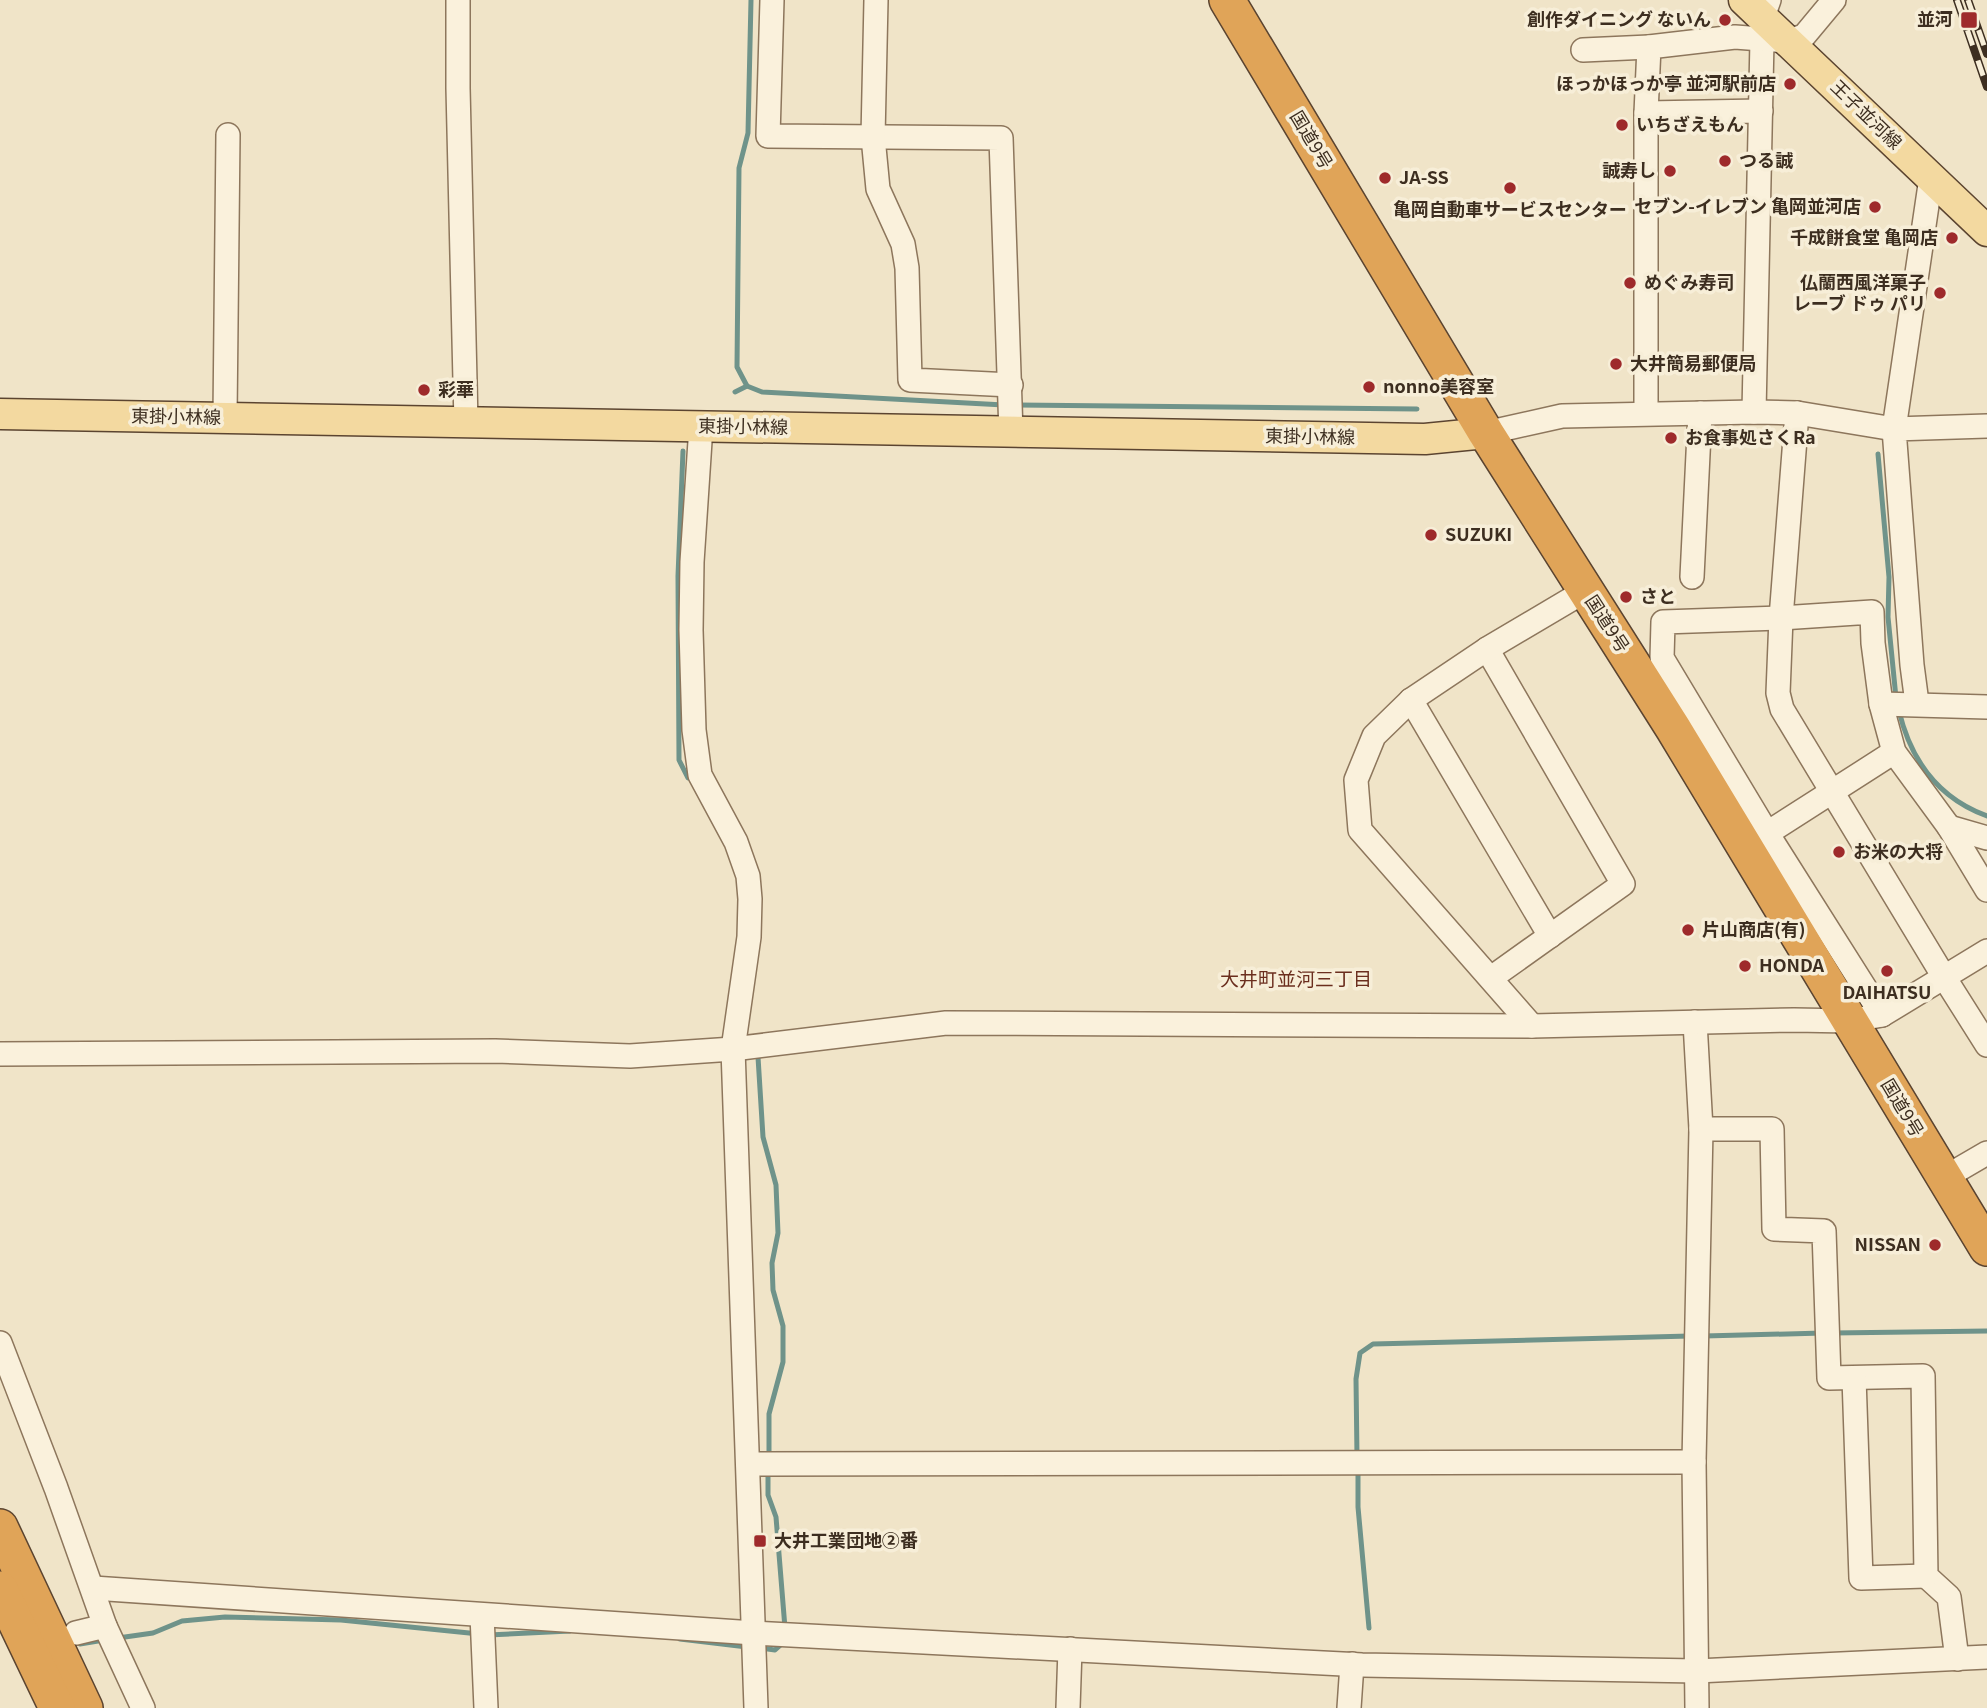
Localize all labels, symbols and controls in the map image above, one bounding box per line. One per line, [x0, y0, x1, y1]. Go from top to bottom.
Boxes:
place label: 創作ダイニング ないん [1527, 5, 1711, 31]
place label: 並河 [1917, 5, 1953, 31]
marker: 並河 [1959, 10, 1979, 30]
marker: 創作ダイニング ないん [1717, 12, 1733, 28]
place label: ほっかほっか亭 並河駅前店 [1556, 69, 1776, 95]
street label: 王子並河線 [1826, 73, 1909, 154]
marker: ほっかほっか亭 並河駅前店 [1782, 76, 1798, 92]
street label: 国道9号 [1285, 105, 1340, 173]
place label: いちざえもん [1636, 110, 1744, 136]
marker: いちざえもん [1614, 117, 1630, 133]
place label: つる誠 [1739, 146, 1794, 172]
marker: つる誠 [1717, 153, 1733, 169]
place label: 誠寿し [1602, 156, 1656, 182]
place label: JA-SS [1399, 163, 1449, 189]
marker: 誠寿し [1662, 163, 1678, 179]
marker: JA-SS [1377, 170, 1393, 186]
marker: 亀岡自動車サービスセンター [1502, 180, 1518, 196]
place label: セブン-イレブン 亀岡並河店 [1634, 192, 1861, 218]
place label: 亀岡自動車サービスセンター [1393, 195, 1627, 221]
marker: セブン-イレブン 亀岡並河店 [1867, 199, 1883, 215]
place label: 千成餅食堂 亀岡店 [1790, 223, 1938, 249]
marker: 千成餅食堂 亀岡店 [1944, 230, 1960, 246]
place label: めぐみ寿司 [1644, 268, 1735, 294]
place label: 仏蘭西風洋菓子 レーブ ドゥ パリ [1793, 268, 1926, 315]
marker: めぐみ寿司 [1622, 275, 1638, 291]
marker: 仏蘭西風洋菓子 レーブ ドゥ パリ [1932, 285, 1948, 301]
place label: 大井簡易郵便局 [1630, 349, 1756, 375]
marker: 大井簡易郵便局 [1608, 356, 1624, 372]
place label: nonno美容室 [1383, 372, 1494, 398]
place label: 彩華 [438, 375, 474, 401]
marker: nonno美容室 [1361, 379, 1377, 395]
marker: 彩華 [416, 382, 432, 398]
street label: 東掛小林線 [131, 401, 221, 429]
street label: 東掛小林線 [698, 411, 788, 439]
street label: 東掛小林線 [1265, 421, 1355, 449]
place label: お食事処さくRa [1685, 423, 1816, 449]
marker: お食事処さくRa [1663, 430, 1679, 446]
place label: SUZUKI [1445, 520, 1512, 546]
marker: SUZUKI [1423, 527, 1439, 543]
place label: さと [1640, 582, 1676, 608]
street label: 国道9号 [1580, 589, 1637, 657]
marker: さと [1618, 589, 1634, 605]
place label: お米の大将 [1853, 837, 1943, 863]
marker: お米の大将 [1831, 844, 1847, 860]
place label: 片山商店(有) [1702, 915, 1806, 941]
marker: 片山商店(有) [1680, 922, 1696, 938]
place label: HONDA [1759, 951, 1825, 977]
marker: HONDA [1737, 958, 1753, 974]
marker: DAIHATSU [1879, 963, 1895, 979]
district label: 大井町並河三丁目 [1220, 964, 1372, 991]
place label: DAIHATSU [1843, 978, 1931, 1004]
street label: 国道9号 [1876, 1073, 1931, 1141]
place label: NISSAN [1855, 1230, 1921, 1256]
marker: NISSAN [1927, 1237, 1943, 1253]
place label: 大井工業団地②番 [774, 1526, 918, 1552]
marker: 大井工業団地②番 [752, 1533, 768, 1549]

